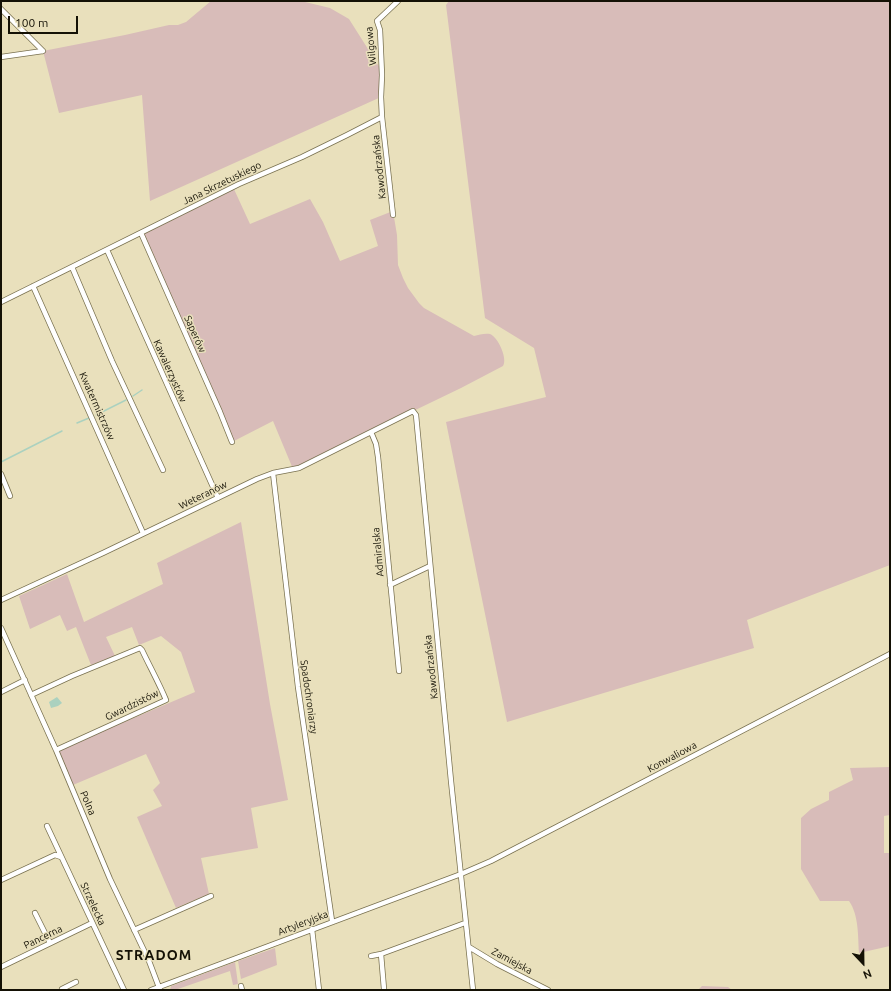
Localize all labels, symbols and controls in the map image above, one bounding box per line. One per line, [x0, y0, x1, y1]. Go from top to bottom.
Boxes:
scale bar [10, 8, 80, 34]
text: 100 m [15, 16, 48, 29]
street label: Wilgowa [363, 26, 379, 66]
street label: Kawodrzańska [370, 134, 388, 200]
street label: Jana Skrzetuskiego [181, 159, 263, 207]
street label: Saperów [182, 314, 208, 354]
street label: Kawalerzystów [151, 338, 189, 404]
street label: Kwatermistrzów [77, 370, 117, 442]
street label: Weteranów [177, 478, 229, 512]
street label: Admiralska [370, 527, 386, 577]
street label: Kawodrzańska [422, 634, 440, 700]
street label: Spadochroniarzy [298, 659, 320, 735]
street label: Gwardzistów [103, 687, 161, 723]
street label: Konwaliowa [645, 739, 699, 775]
street label: Polna [78, 789, 98, 817]
street label: Strzelecka [78, 881, 108, 927]
street label: Artyleryjska [276, 908, 330, 938]
street label: Pancerna [22, 923, 64, 951]
north arrow [843, 943, 883, 983]
street label: Zamiejska [490, 945, 534, 977]
district label: STRADOM [116, 947, 192, 963]
text: N [861, 967, 874, 981]

